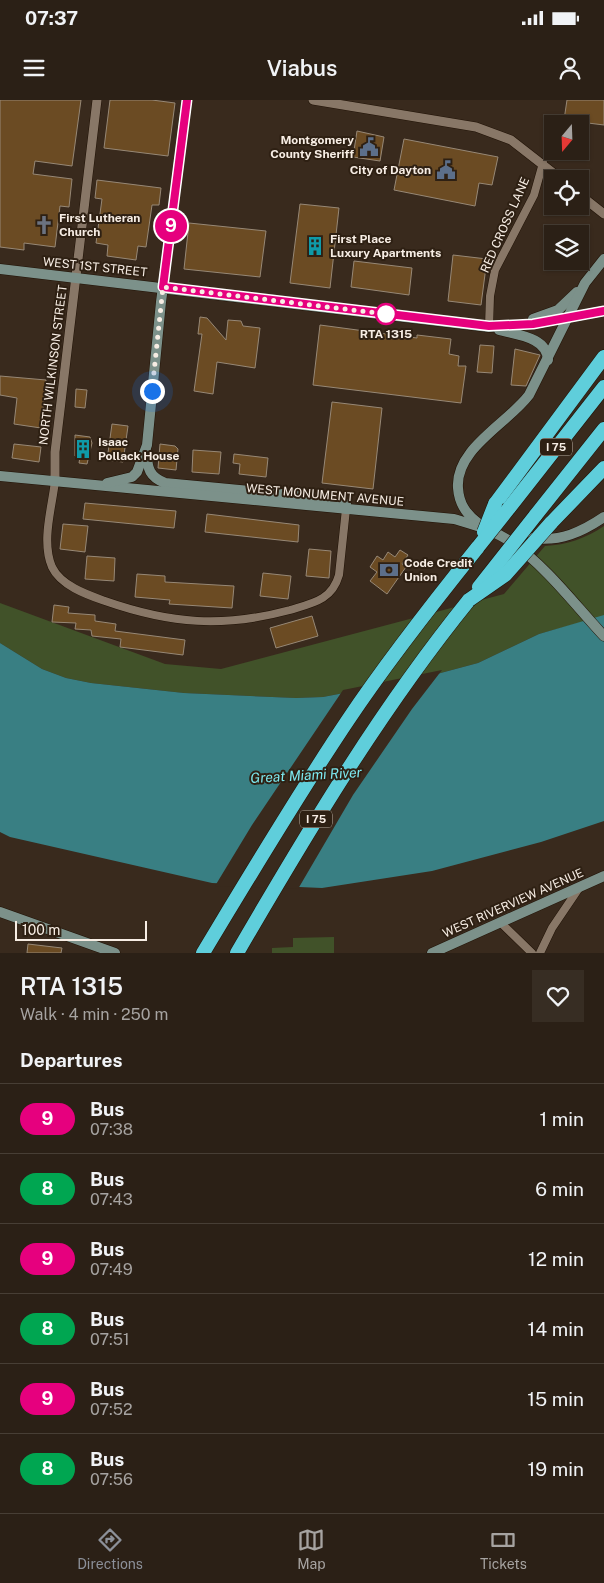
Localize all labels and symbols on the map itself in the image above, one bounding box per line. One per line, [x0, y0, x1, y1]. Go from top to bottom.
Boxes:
north arrow [544, 115, 589, 160]
place label: Montgomery County Sheriff [270, 133, 354, 161]
public building icon: Montgomery County Sheriff [358, 136, 380, 158]
public building icon: City of Dayton [435, 159, 457, 181]
place label: City of Dayton [350, 163, 431, 177]
street label: RED CROSS LANE [478, 175, 532, 275]
line badge: 9 [155, 210, 187, 242]
place label: First Lutheran Church [59, 211, 140, 239]
church icon: First Lutheran Church [33, 214, 55, 236]
place label: First Place Luxury Apartments [330, 232, 441, 260]
building icon: First Place Luxury Apartments [304, 235, 326, 257]
street label: WEST 1ST STREET [42, 255, 148, 279]
street label: NORTH WILKINSON STREET [36, 284, 70, 446]
marker: RTA 1315 [375, 303, 397, 325]
place label: RTA 1315 [360, 327, 412, 341]
your location [140, 379, 165, 404]
place label: Isaac Pollack House [98, 435, 180, 463]
building icon: Isaac Pollack House [72, 438, 94, 460]
road number: I 75 [540, 438, 572, 456]
street label: WEST MONUMENT AVENUE [245, 481, 405, 509]
place label: Code Credit Union [404, 556, 472, 584]
bank icon: Code Credit Union [378, 559, 400, 581]
water label: Great Miami River [250, 764, 363, 786]
road number: I 75 [300, 811, 332, 828]
street label: WEST RIVERVIEW AVENUE [440, 866, 586, 940]
scale bar [15, 918, 148, 941]

